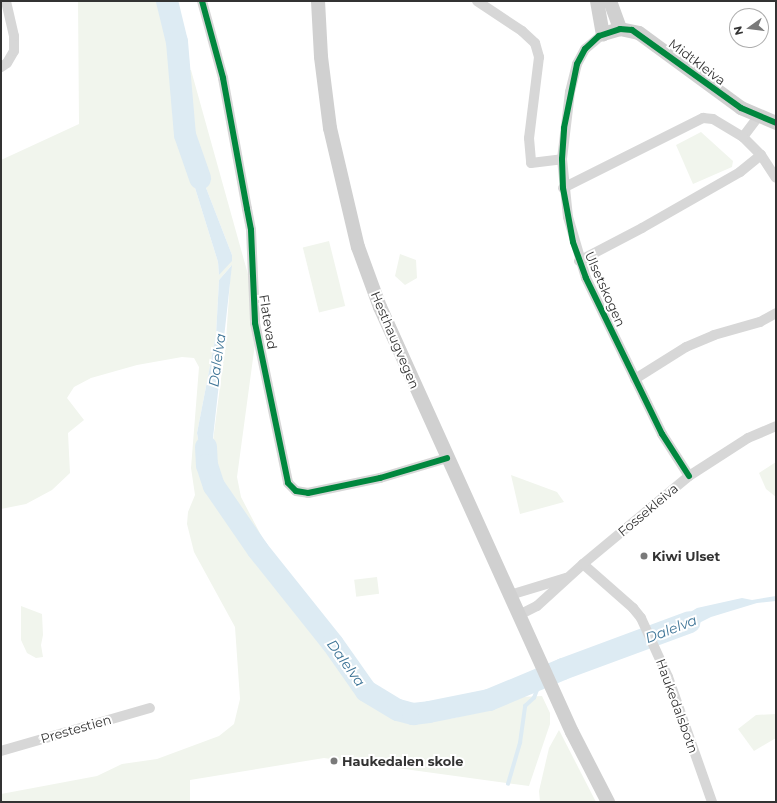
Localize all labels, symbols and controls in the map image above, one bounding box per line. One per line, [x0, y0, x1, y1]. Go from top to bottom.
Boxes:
north arrow [729, 8, 769, 48]
text: N [730, 25, 746, 37]
street label: Midtkleiva [666, 36, 728, 88]
street label: Ulsetskogen [581, 249, 629, 329]
street label: Hesthaugvegen [367, 289, 423, 391]
street label: Flatevad [256, 293, 280, 351]
water label: Dalelva [205, 332, 229, 388]
street label: Fossekleiva [615, 480, 681, 540]
place label: Kiwi Ulset [652, 548, 720, 564]
marker: Kiwi Ulset [639, 551, 649, 561]
water label: Dalelva [643, 611, 699, 647]
water label: Dalelva [323, 636, 369, 690]
street label: Haukedalsbotn [653, 656, 701, 756]
street label: Prestestien [39, 711, 113, 747]
place label: Haukedalen skole [342, 753, 463, 769]
marker: Haukedalen skole [329, 756, 339, 766]

